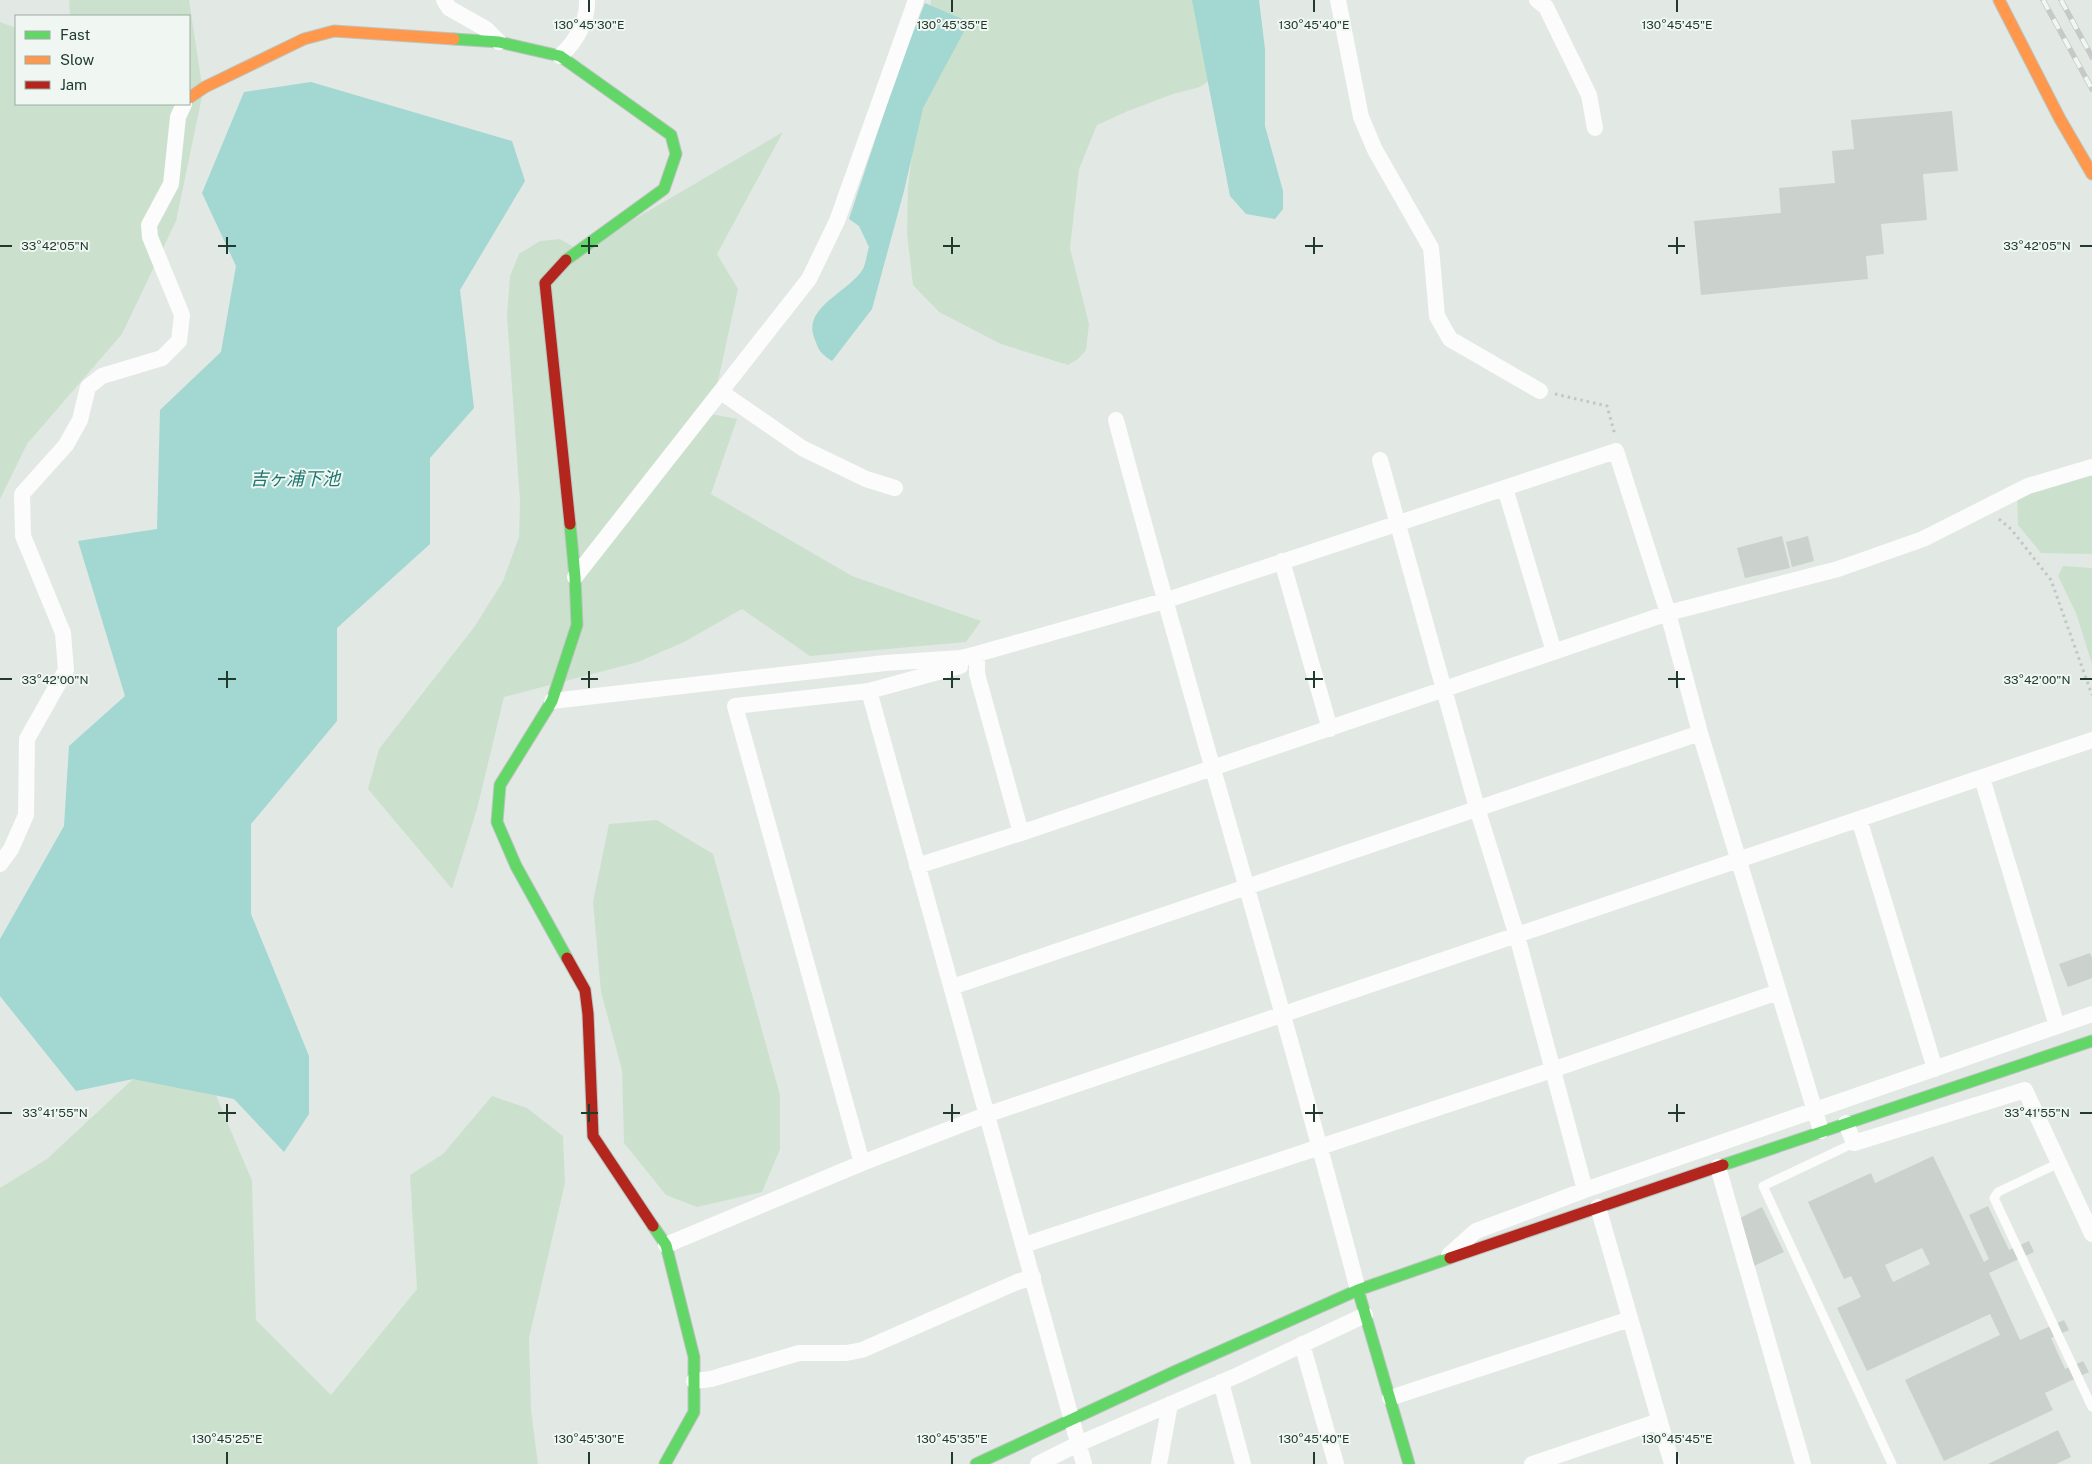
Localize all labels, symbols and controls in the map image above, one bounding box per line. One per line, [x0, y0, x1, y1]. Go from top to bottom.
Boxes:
legend [15, 15, 190, 105]
text: 130°45'30"E [554, 18, 624, 32]
text: 130°45'35"E [916, 18, 988, 32]
text: 130°45'40"E [1279, 18, 1349, 32]
text: 130°45'45"E [1641, 18, 1713, 32]
text: Fast [60, 26, 90, 43]
text: Slow [60, 51, 95, 68]
text: Jam [60, 76, 87, 93]
text: 33°42'05"N [21, 239, 89, 253]
text: 33°42'05"N [2003, 239, 2071, 253]
water label: 吉ヶ浦下池 [250, 468, 342, 489]
text: 33°42'00"N [21, 673, 89, 687]
text: 33°42'00"N [2003, 673, 2071, 687]
text: 33°41'55"N [22, 1106, 88, 1120]
text: 33°41'55"N [2004, 1106, 2070, 1120]
text: 130°45'25"E [192, 1432, 262, 1446]
text: 130°45'30"E [554, 1432, 624, 1446]
text: 130°45'35"E [916, 1432, 988, 1446]
text: 130°45'40"E [1279, 1432, 1349, 1446]
text: 130°45'45"E [1641, 1432, 1713, 1446]

